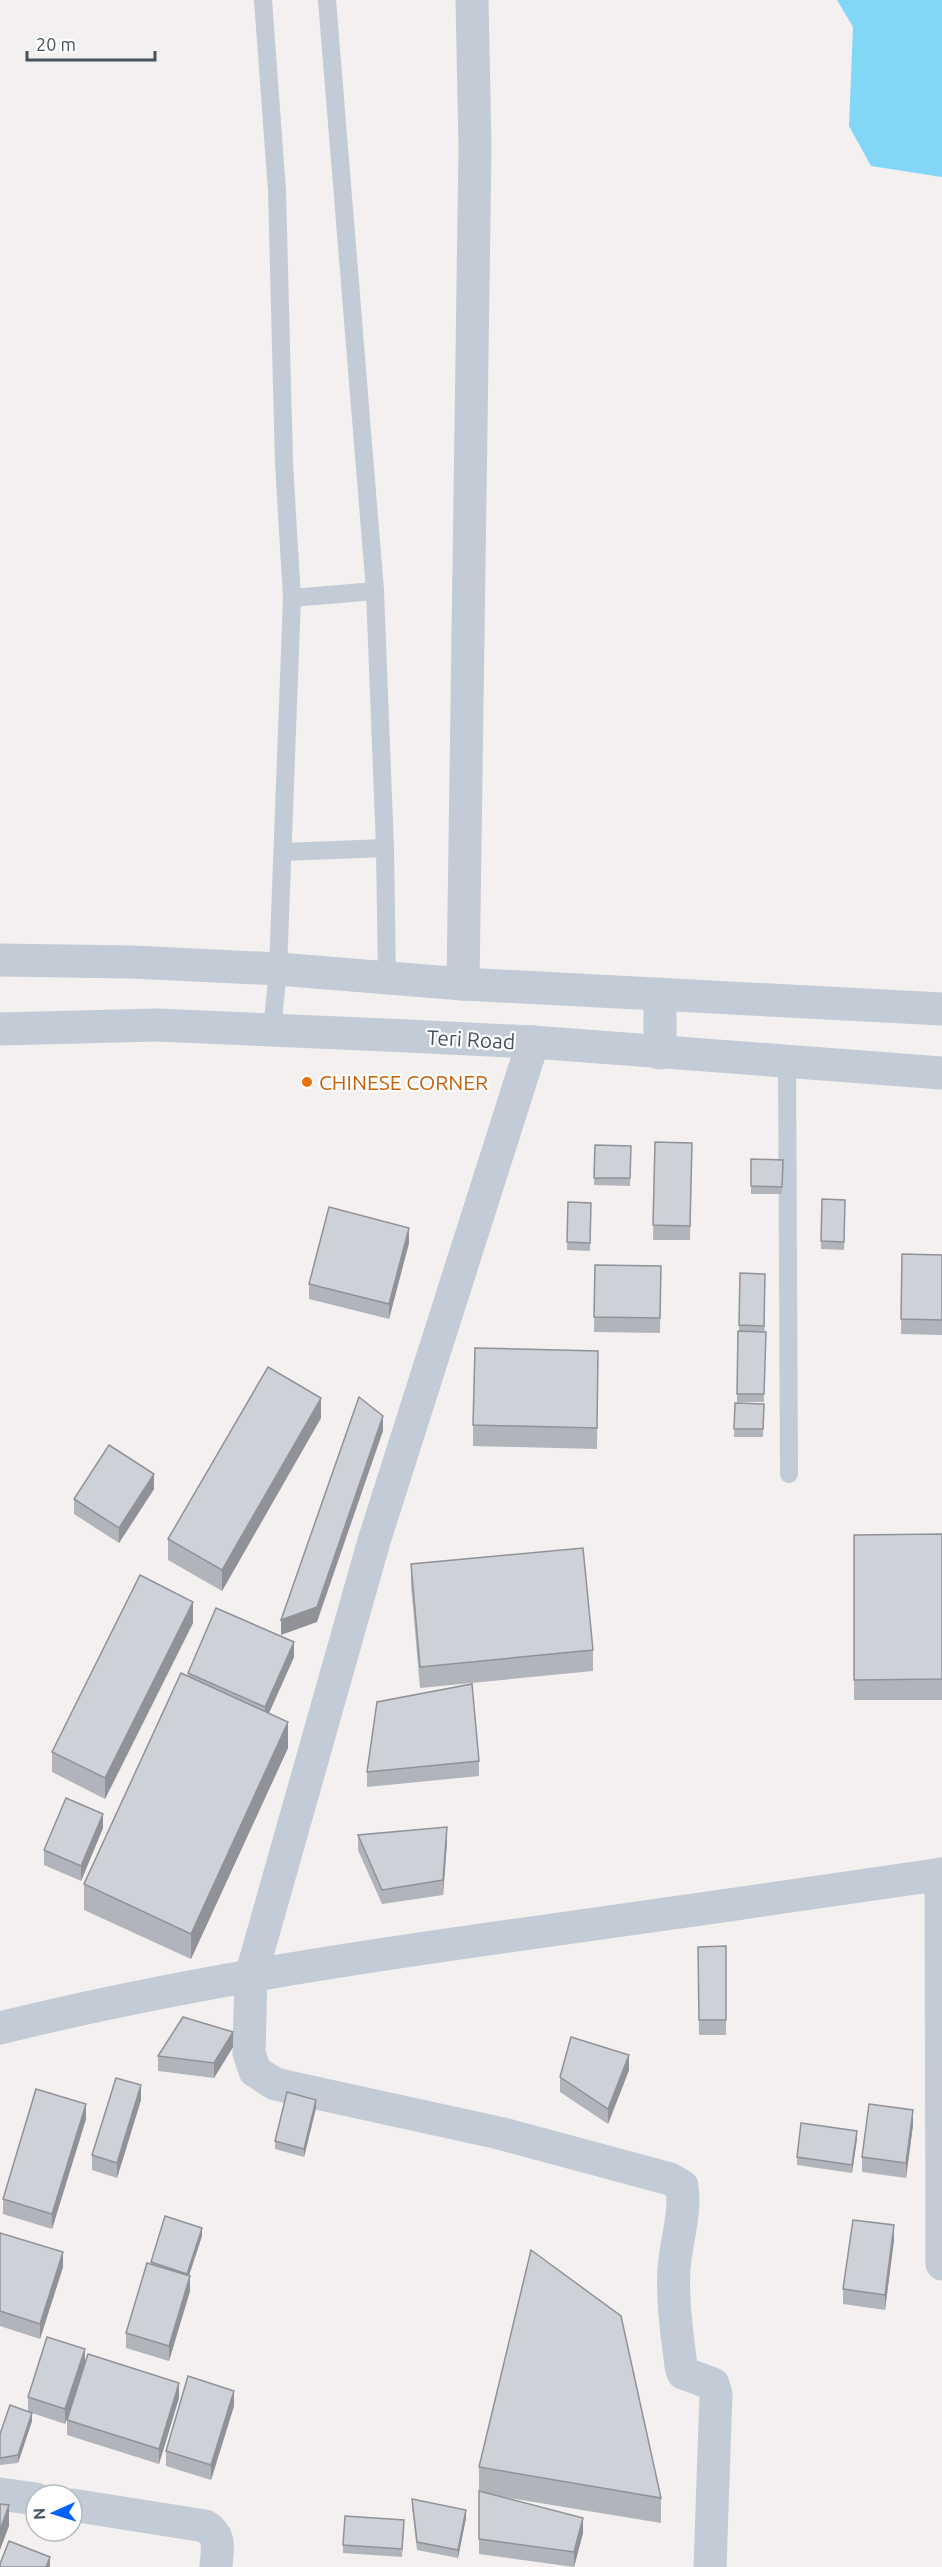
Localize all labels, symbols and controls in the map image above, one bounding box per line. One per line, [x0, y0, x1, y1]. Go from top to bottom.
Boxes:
scale bar [27, 24, 154, 62]
text: 20 m [36, 34, 76, 54]
street label: Teri Road [426, 1025, 516, 1053]
place label: CHINESE CORNER [319, 1070, 488, 1094]
marker: CHINESE CORNER [300, 1075, 314, 1089]
north arrow [24, 2483, 84, 2543]
text: N [30, 2507, 48, 2520]

